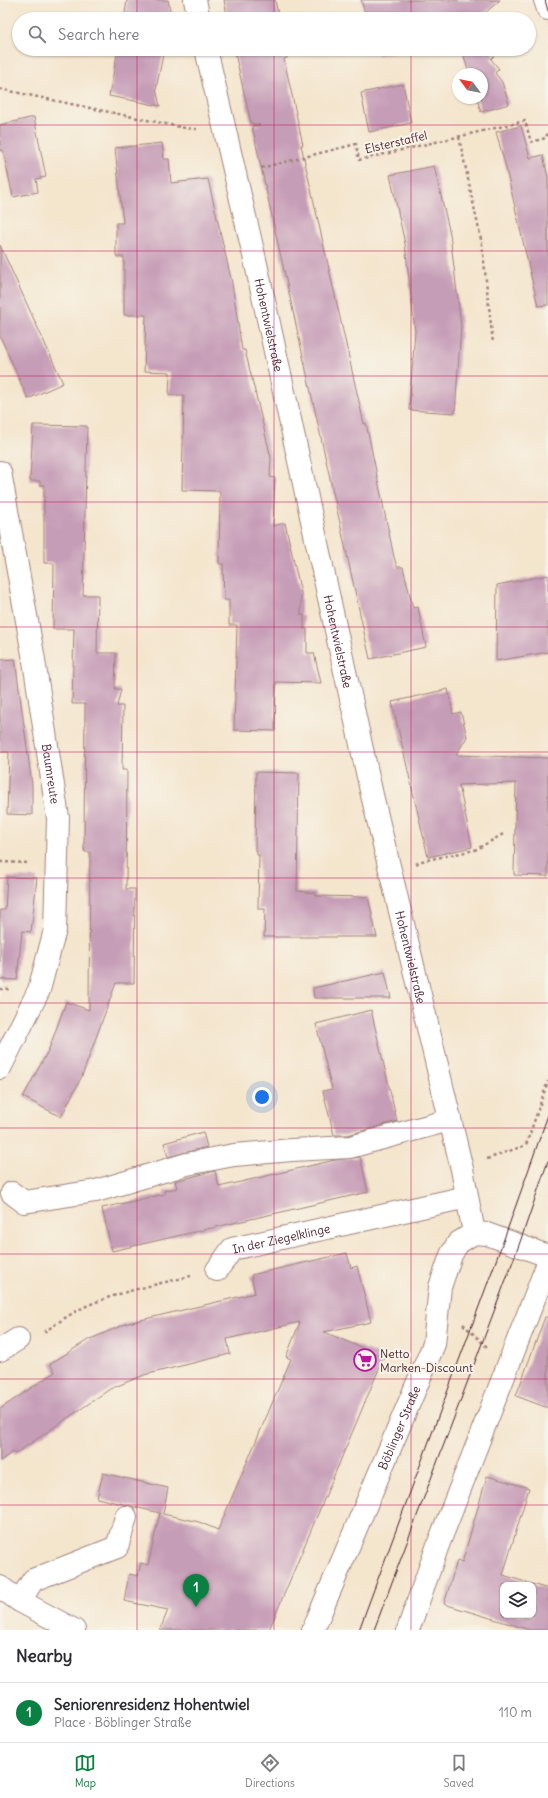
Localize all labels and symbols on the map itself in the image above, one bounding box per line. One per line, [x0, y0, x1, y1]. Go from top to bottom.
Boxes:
north arrow [452, 68, 488, 104]
street label: Elsterstaffel [363, 128, 429, 156]
street label: Hohentwielstraße [252, 277, 287, 373]
street label: Hohentwielstraße [321, 593, 356, 689]
street label: Baumreute [39, 743, 63, 805]
street label: Hohentwielstraße [393, 909, 429, 1005]
your location [252, 1087, 272, 1107]
street label: In der Ziegelklinge [231, 1220, 331, 1256]
place label: Netto Marken-Discount [380, 1346, 473, 1375]
supermarket icon: Netto Marken-Discount [352, 1347, 378, 1373]
street label: Böblinger Straße [374, 1383, 423, 1472]
pin: 1 [183, 1574, 209, 1607]

